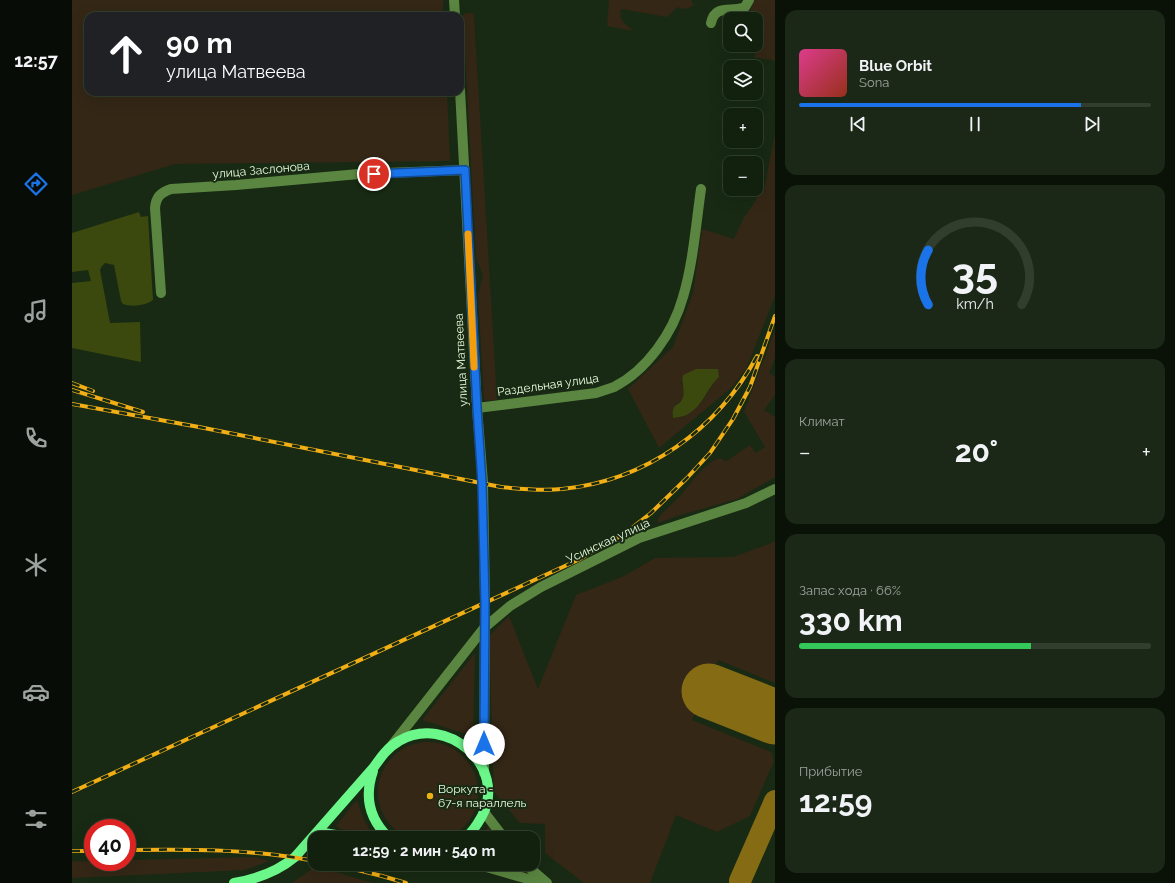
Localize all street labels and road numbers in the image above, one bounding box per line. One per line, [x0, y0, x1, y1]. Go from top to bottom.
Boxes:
street label: улица Заслонова [212, 159, 310, 181]
street label: улица Матвеева [452, 313, 470, 407]
street label: Раздельная улица [496, 371, 600, 399]
street label: Усинская улица [564, 516, 652, 566]

